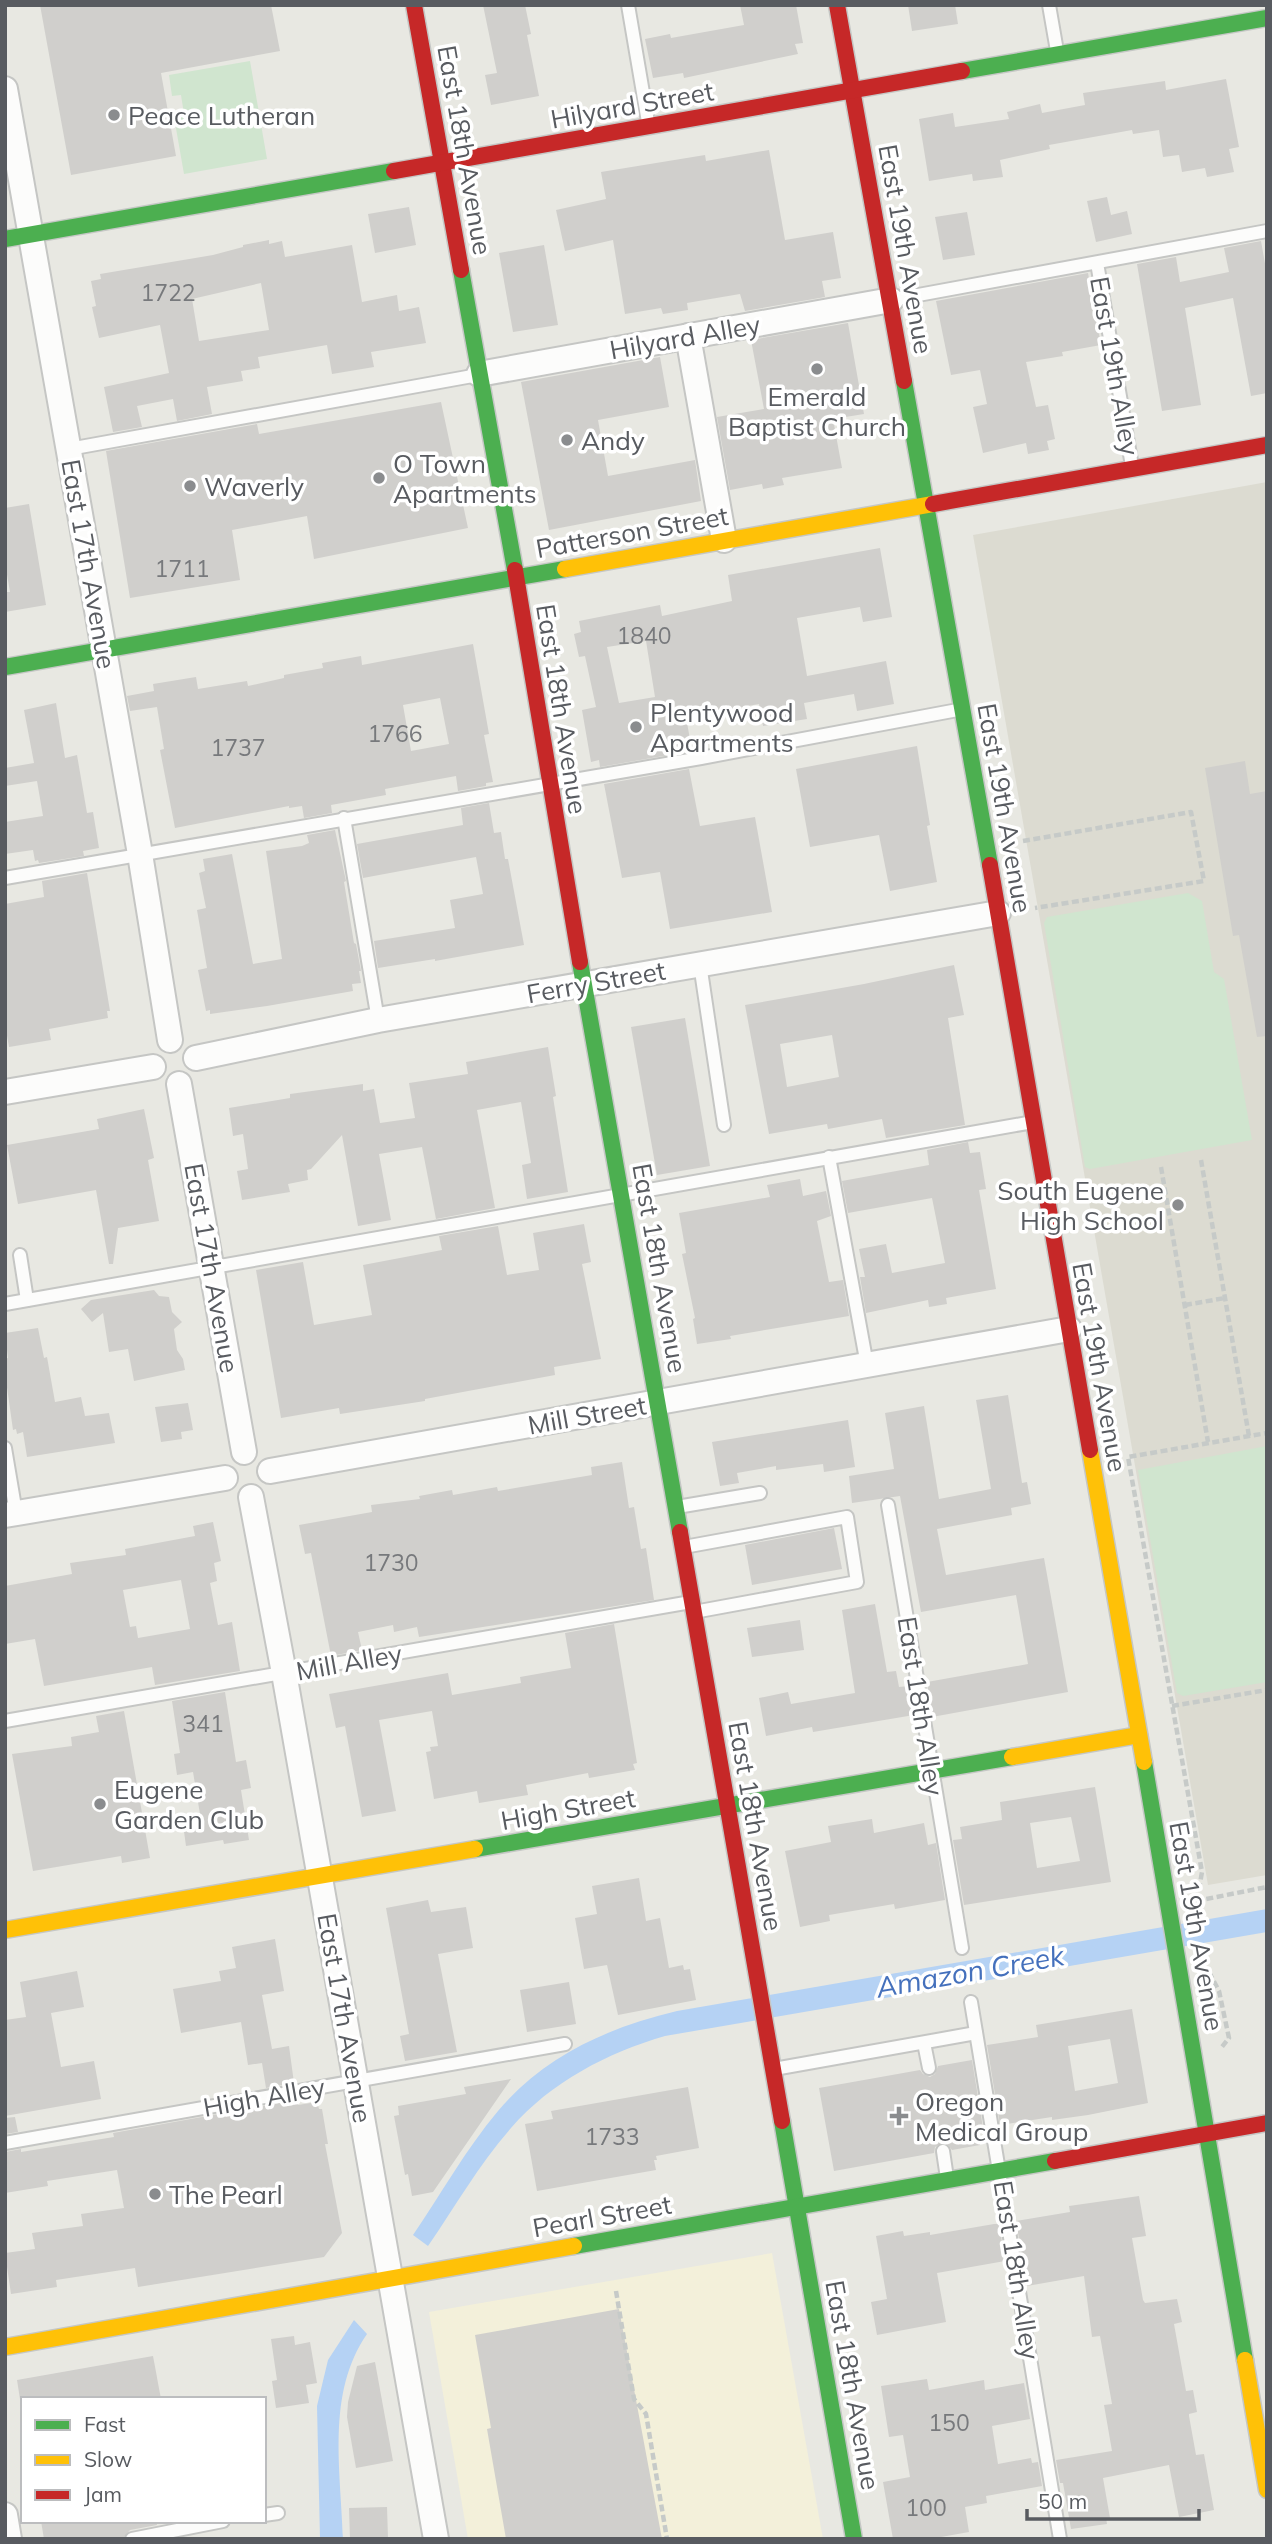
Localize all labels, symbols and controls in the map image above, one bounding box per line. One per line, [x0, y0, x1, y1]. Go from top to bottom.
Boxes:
street label: East 18th Avenue [430, 43, 500, 257]
street label: Hilyard Street [548, 74, 716, 136]
place label: Peace Lutheran [128, 99, 315, 132]
marker: Peace Lutheran [106, 107, 122, 123]
street label: East 19th Avenue [871, 142, 941, 356]
street label: East 19th Alley [1083, 274, 1147, 458]
house number: 1722 [140, 278, 196, 307]
street label: Hilyard Alley [607, 307, 763, 366]
marker: Emerald Baptist Church [809, 361, 825, 377]
place label: Emerald Baptist Church [728, 380, 906, 443]
place label: Andy [581, 424, 645, 457]
marker: Andy [559, 432, 575, 448]
place label: O Town Apartments [393, 447, 537, 510]
street label: East 17th Avenue [54, 457, 124, 671]
place label: Waverly [204, 470, 304, 503]
marker: O Town Apartments [371, 470, 387, 486]
marker: Waverly [182, 478, 198, 494]
street label: Patterson Street [533, 499, 731, 565]
house number: 1711 [154, 554, 210, 583]
street label: East 18th Avenue [529, 602, 595, 816]
house number: 1840 [616, 621, 672, 650]
place label: Plentywood Apartments [650, 696, 794, 759]
street label: East 19th Avenue [970, 701, 1040, 915]
house number: 1766 [367, 719, 423, 748]
marker: Plentywood Apartments [628, 719, 644, 735]
house number: 1737 [210, 733, 266, 762]
street label: Ferry Street [524, 954, 668, 1010]
street label: East 17th Avenue [177, 1161, 247, 1375]
street label: East 18th Avenue [625, 1161, 695, 1375]
place label: South Eugene High School [997, 1174, 1164, 1237]
marker: South Eugene High School [1170, 1197, 1186, 1213]
street label: East 19th Avenue [1065, 1260, 1135, 1474]
street label: Mill Street [525, 1388, 649, 1442]
house number: 1730 [363, 1548, 419, 1577]
street label: East 18th Alley [891, 1614, 951, 1798]
street label: Mill Alley [293, 1636, 405, 1688]
house number: 341 [182, 1709, 224, 1738]
street label: East 18th Avenue [721, 1719, 791, 1933]
place label: Eugene Garden Club [114, 1773, 264, 1836]
street label: High Street [498, 1781, 638, 1837]
marker: Eugene Garden Club [92, 1796, 108, 1812]
street label: East 19th Avenue [1162, 1819, 1232, 2033]
street label: East 17th Avenue [310, 1911, 380, 2125]
water label: Amazon Creek [872, 1937, 1068, 2005]
street label: High Alley [201, 2070, 328, 2124]
place label: Oregon Medical Group [915, 2085, 1088, 2148]
marker: Oregon Medical Group [889, 2106, 909, 2126]
house number: 1733 [584, 2122, 640, 2151]
place label: The Pearl [169, 2178, 283, 2211]
street label: East 18th Alley [987, 2178, 1047, 2362]
marker: The Pearl [147, 2186, 163, 2202]
street label: Pearl Street [530, 2188, 674, 2244]
street label: East 18th Avenue [818, 2278, 888, 2492]
legend [21, 2397, 266, 2523]
house number: 150 [928, 2408, 970, 2437]
text: Fast [84, 2411, 126, 2437]
text: Slow [84, 2446, 132, 2472]
scale bar [1027, 2478, 1198, 2522]
text: Jam [84, 2481, 122, 2507]
text: 50 m [1038, 2488, 1087, 2514]
house number: 100 [905, 2493, 947, 2522]

